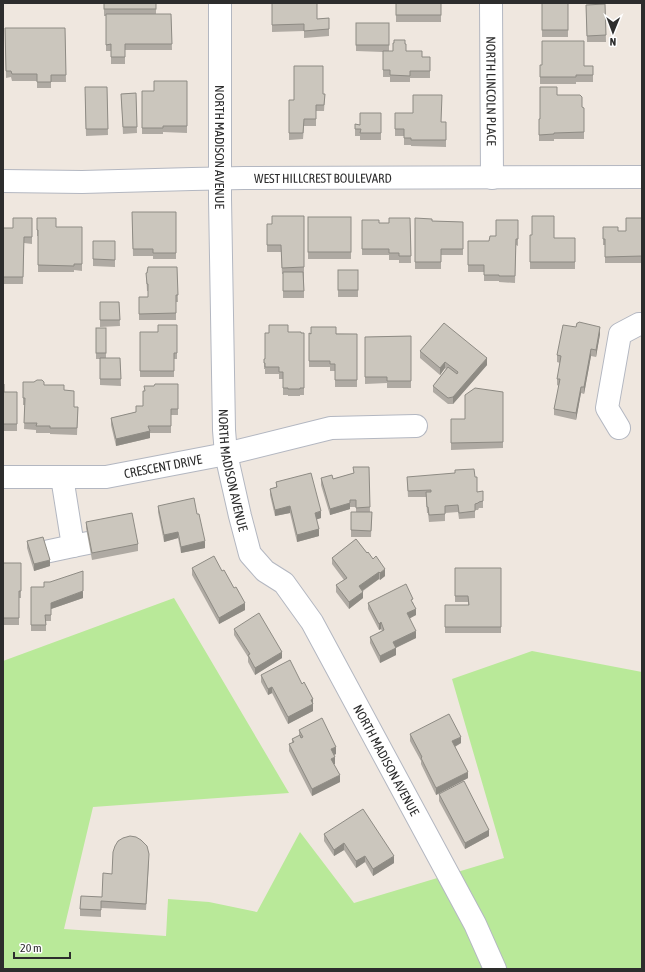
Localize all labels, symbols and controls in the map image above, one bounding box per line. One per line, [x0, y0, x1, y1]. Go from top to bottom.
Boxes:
north arrow [593, 12, 633, 52]
street label: NORTH LINCOLN PLACE [483, 36, 499, 146]
text: N [609, 36, 616, 48]
street label: NORTH MADISON AVENUE [212, 85, 227, 210]
street label: WEST HILLCREST BOULEVARD [254, 171, 392, 186]
street label: NORTH MADISON AVENUE [216, 409, 251, 533]
street label: CRESCENT DRIVE [123, 452, 204, 481]
street label: NORTH MADISON AVENUE [350, 702, 422, 819]
scale bar [14, 934, 70, 960]
text: 20 m [20, 941, 42, 955]

